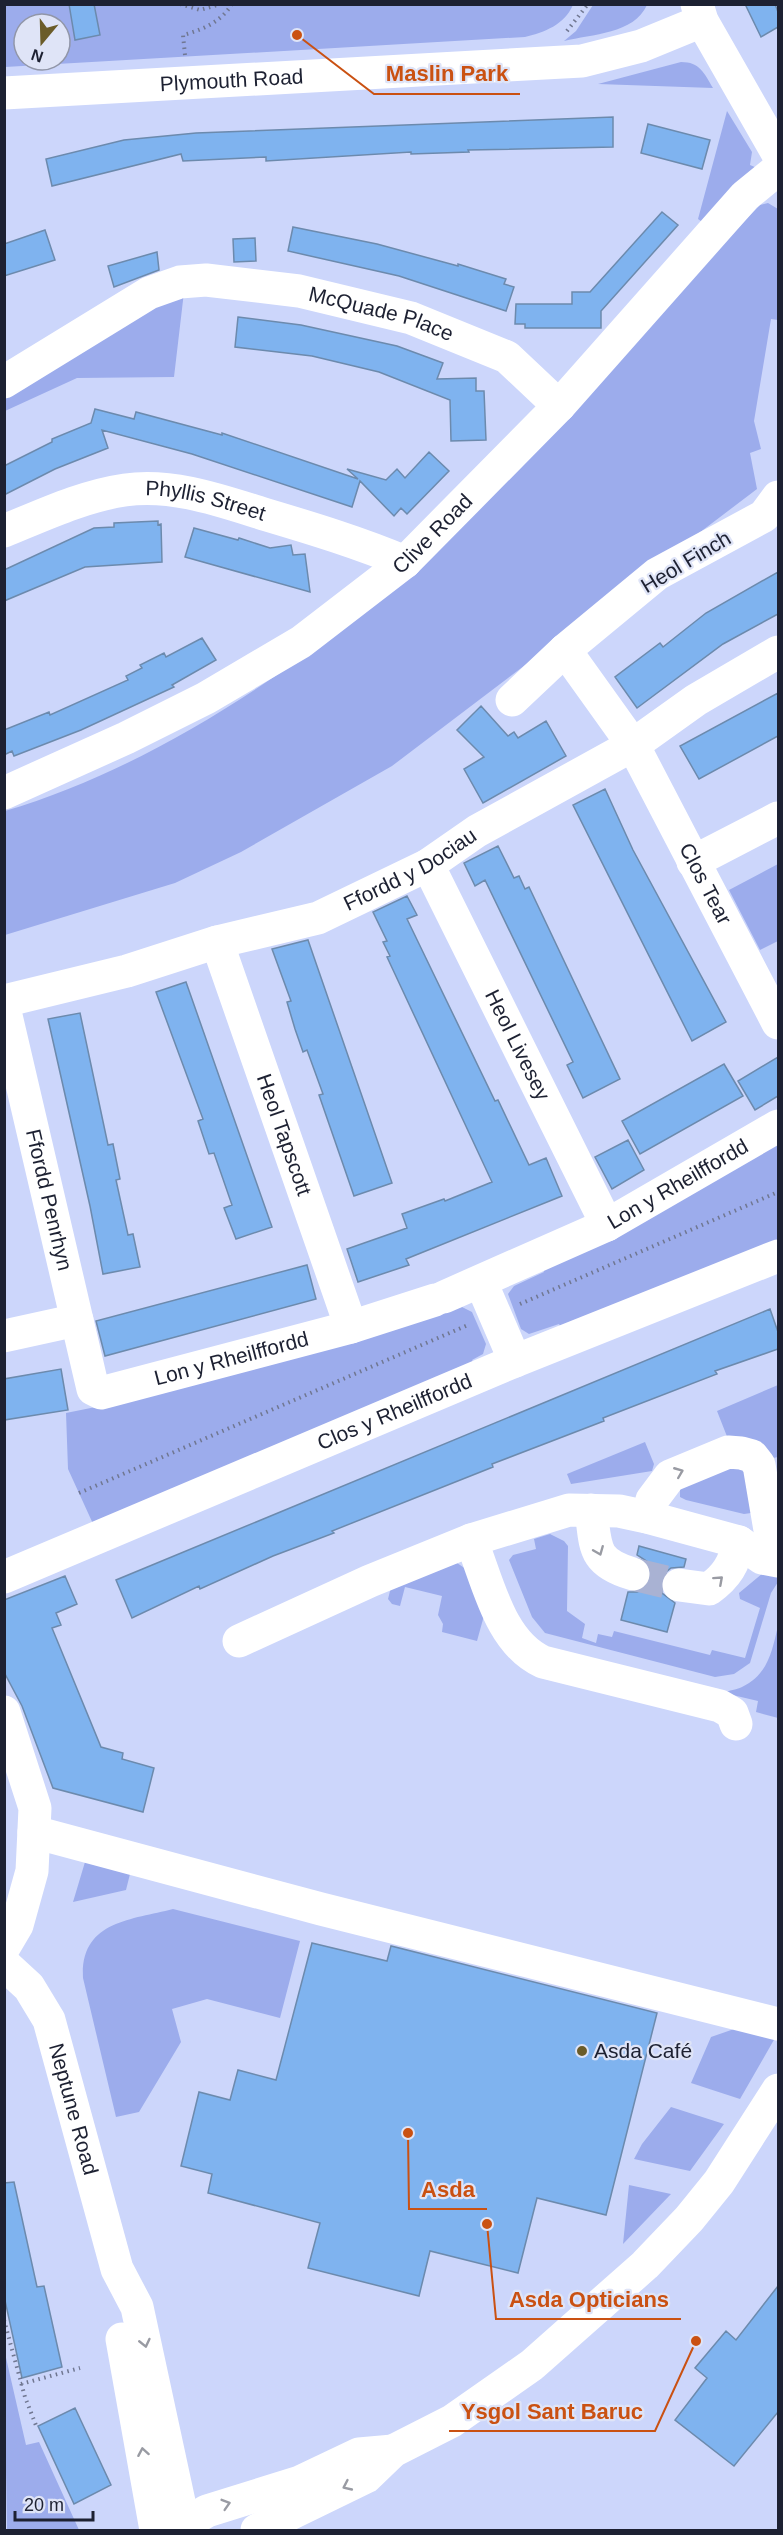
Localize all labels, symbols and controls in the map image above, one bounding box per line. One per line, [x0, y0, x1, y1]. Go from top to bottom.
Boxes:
north arrow [12, 12, 72, 72]
text: N [29, 46, 46, 66]
callout: Maslin Park [374, 54, 520, 94]
text: Maslin Park [386, 61, 509, 86]
street label: Plymouth Road [159, 64, 304, 95]
street label: McQuade Place [307, 282, 457, 345]
street label: Phyllis Street [145, 476, 269, 525]
street label: Clive Road [388, 489, 477, 578]
street label: Heol Finch [637, 526, 735, 597]
street label: Ffordd y Dociau [340, 823, 480, 915]
street label: Clos Tear [675, 839, 736, 928]
street label: Heol Livesey [481, 986, 555, 1104]
street label: Heol Tapscott [253, 1071, 316, 1198]
street label: Ffordd Penrhyn [22, 1127, 77, 1273]
street label: Lon y Rheilffordd [603, 1134, 752, 1233]
street label: Lon y Rheilffordd [152, 1327, 311, 1389]
street label: Clos y Rheilffordd [314, 1369, 475, 1454]
one-way arrow [673, 1467, 684, 1479]
one-way arrow [592, 1546, 605, 1556]
one-way arrow [713, 1576, 723, 1587]
place label: Asda Café [594, 2039, 692, 2062]
street label: Neptune Road [45, 2041, 103, 2177]
marker: Asda Café [575, 2044, 589, 2058]
callout: Asda [409, 2169, 487, 2209]
text: Asda [421, 2177, 476, 2202]
callout: Asda Opticians [496, 2279, 681, 2319]
text: Asda Opticians [509, 2287, 669, 2312]
one-way arrow [138, 2337, 151, 2347]
callout: Ysgol Sant Baruc [449, 2391, 655, 2431]
text: Ysgol Sant Baruc [461, 2399, 643, 2424]
one-way arrow [137, 2447, 150, 2457]
one-way arrow [343, 2479, 354, 2491]
scale bar [15, 2484, 93, 2522]
text: 20 m [24, 2495, 64, 2515]
one-way arrow [220, 2499, 231, 2511]

